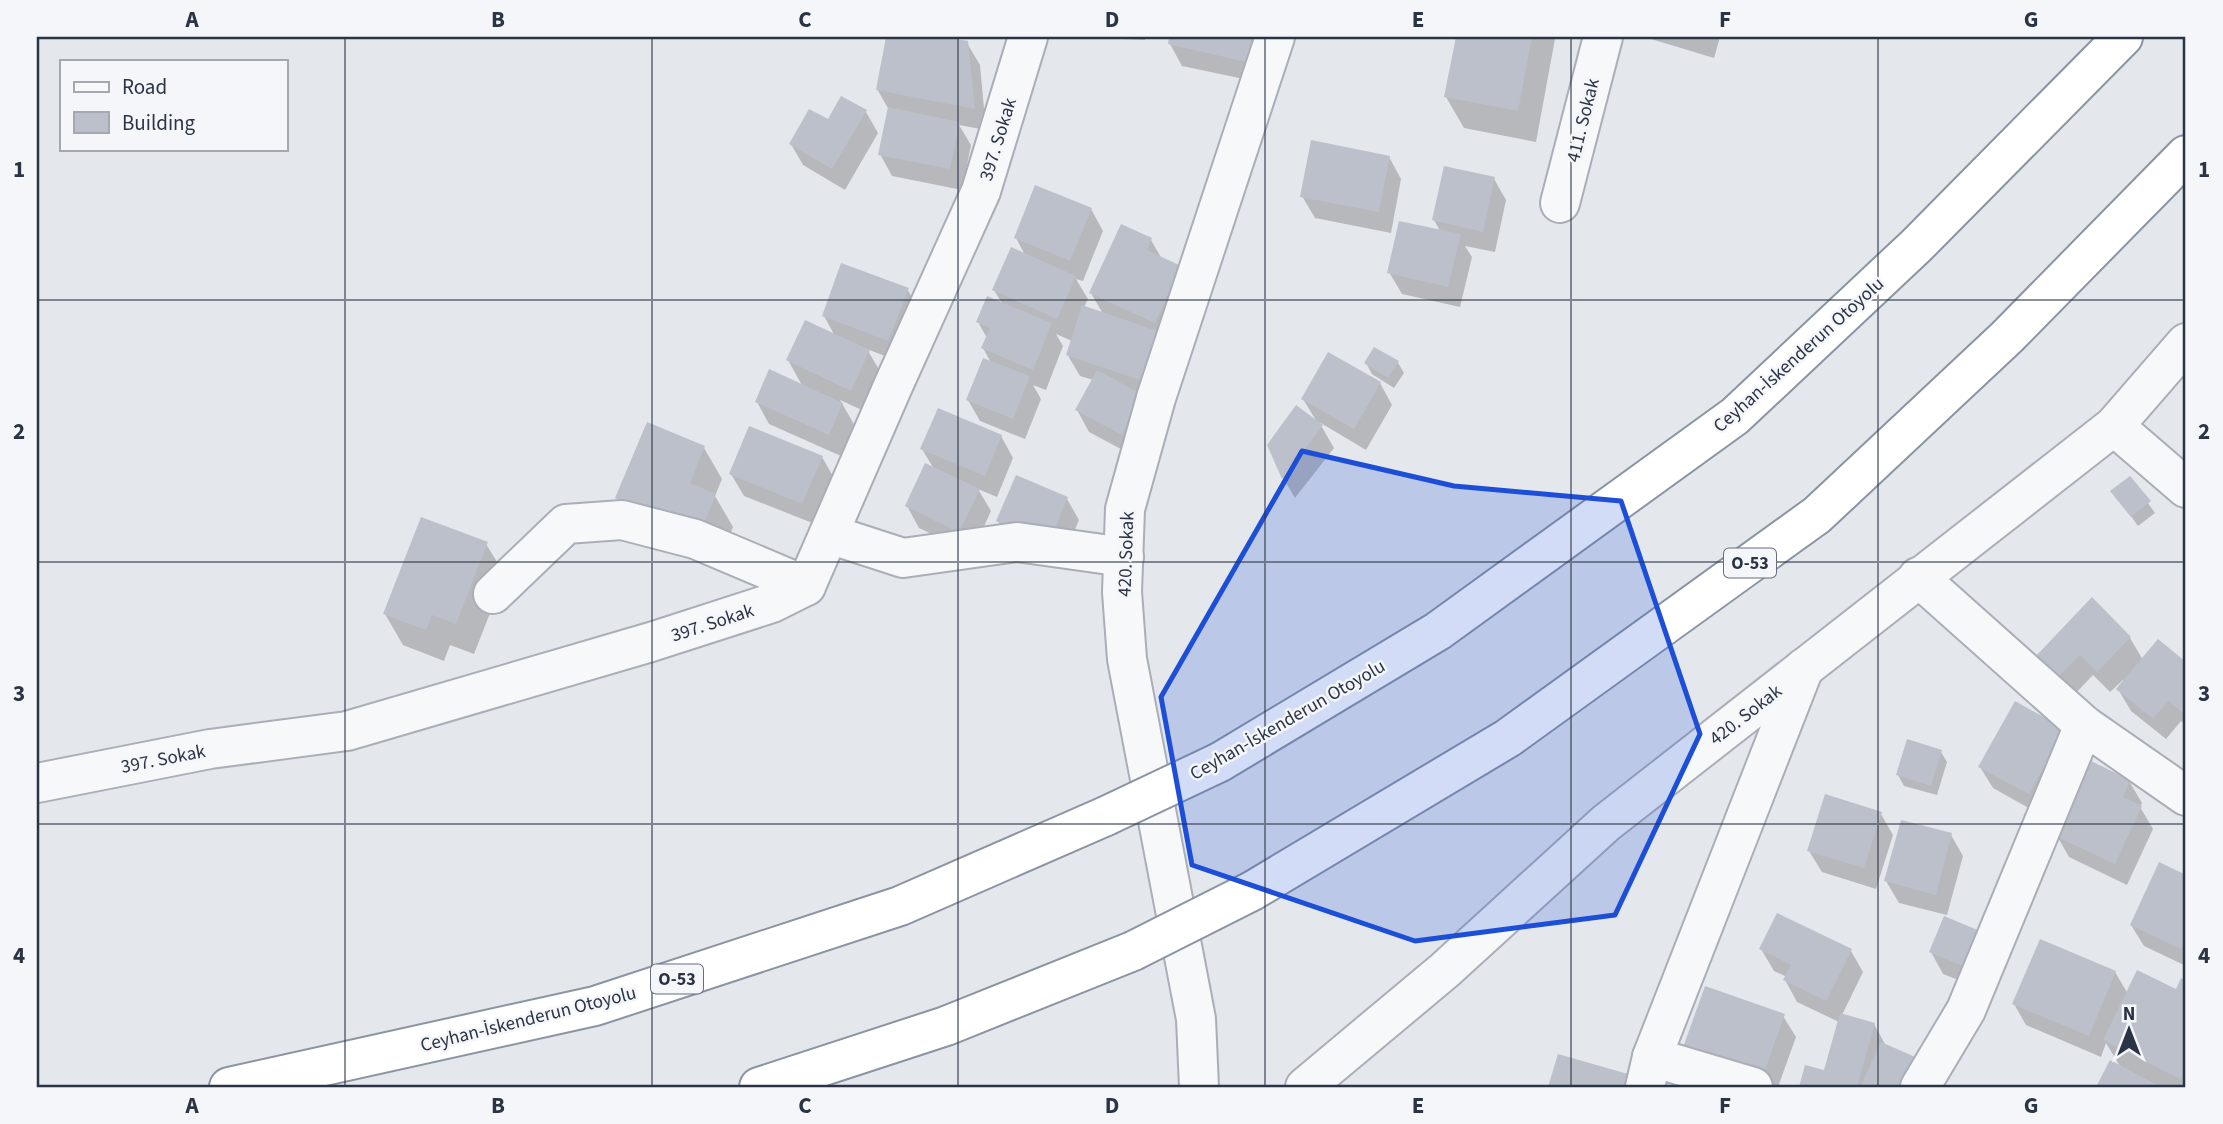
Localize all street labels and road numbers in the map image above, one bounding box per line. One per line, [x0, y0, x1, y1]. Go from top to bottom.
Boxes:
street label: 411. Sokak [1560, 75, 1607, 165]
street label: 397. Sokak [973, 94, 1024, 184]
street label: Ceyhan-İskenderun Otoyolu [1708, 271, 1890, 439]
street label: 420. Sokak [1112, 510, 1142, 597]
road number: O-53 [1724, 548, 1776, 578]
street label: 397. Sokak [668, 597, 758, 649]
street label: Ceyhan-İskenderun Otoyolu [1185, 653, 1390, 787]
street label: 420. Sokak [1704, 678, 1788, 752]
street label: 397. Sokak [119, 738, 208, 781]
road number: O-53 [651, 964, 703, 994]
street label: Ceyhan-İskenderun Otoyolu [418, 980, 639, 1059]

